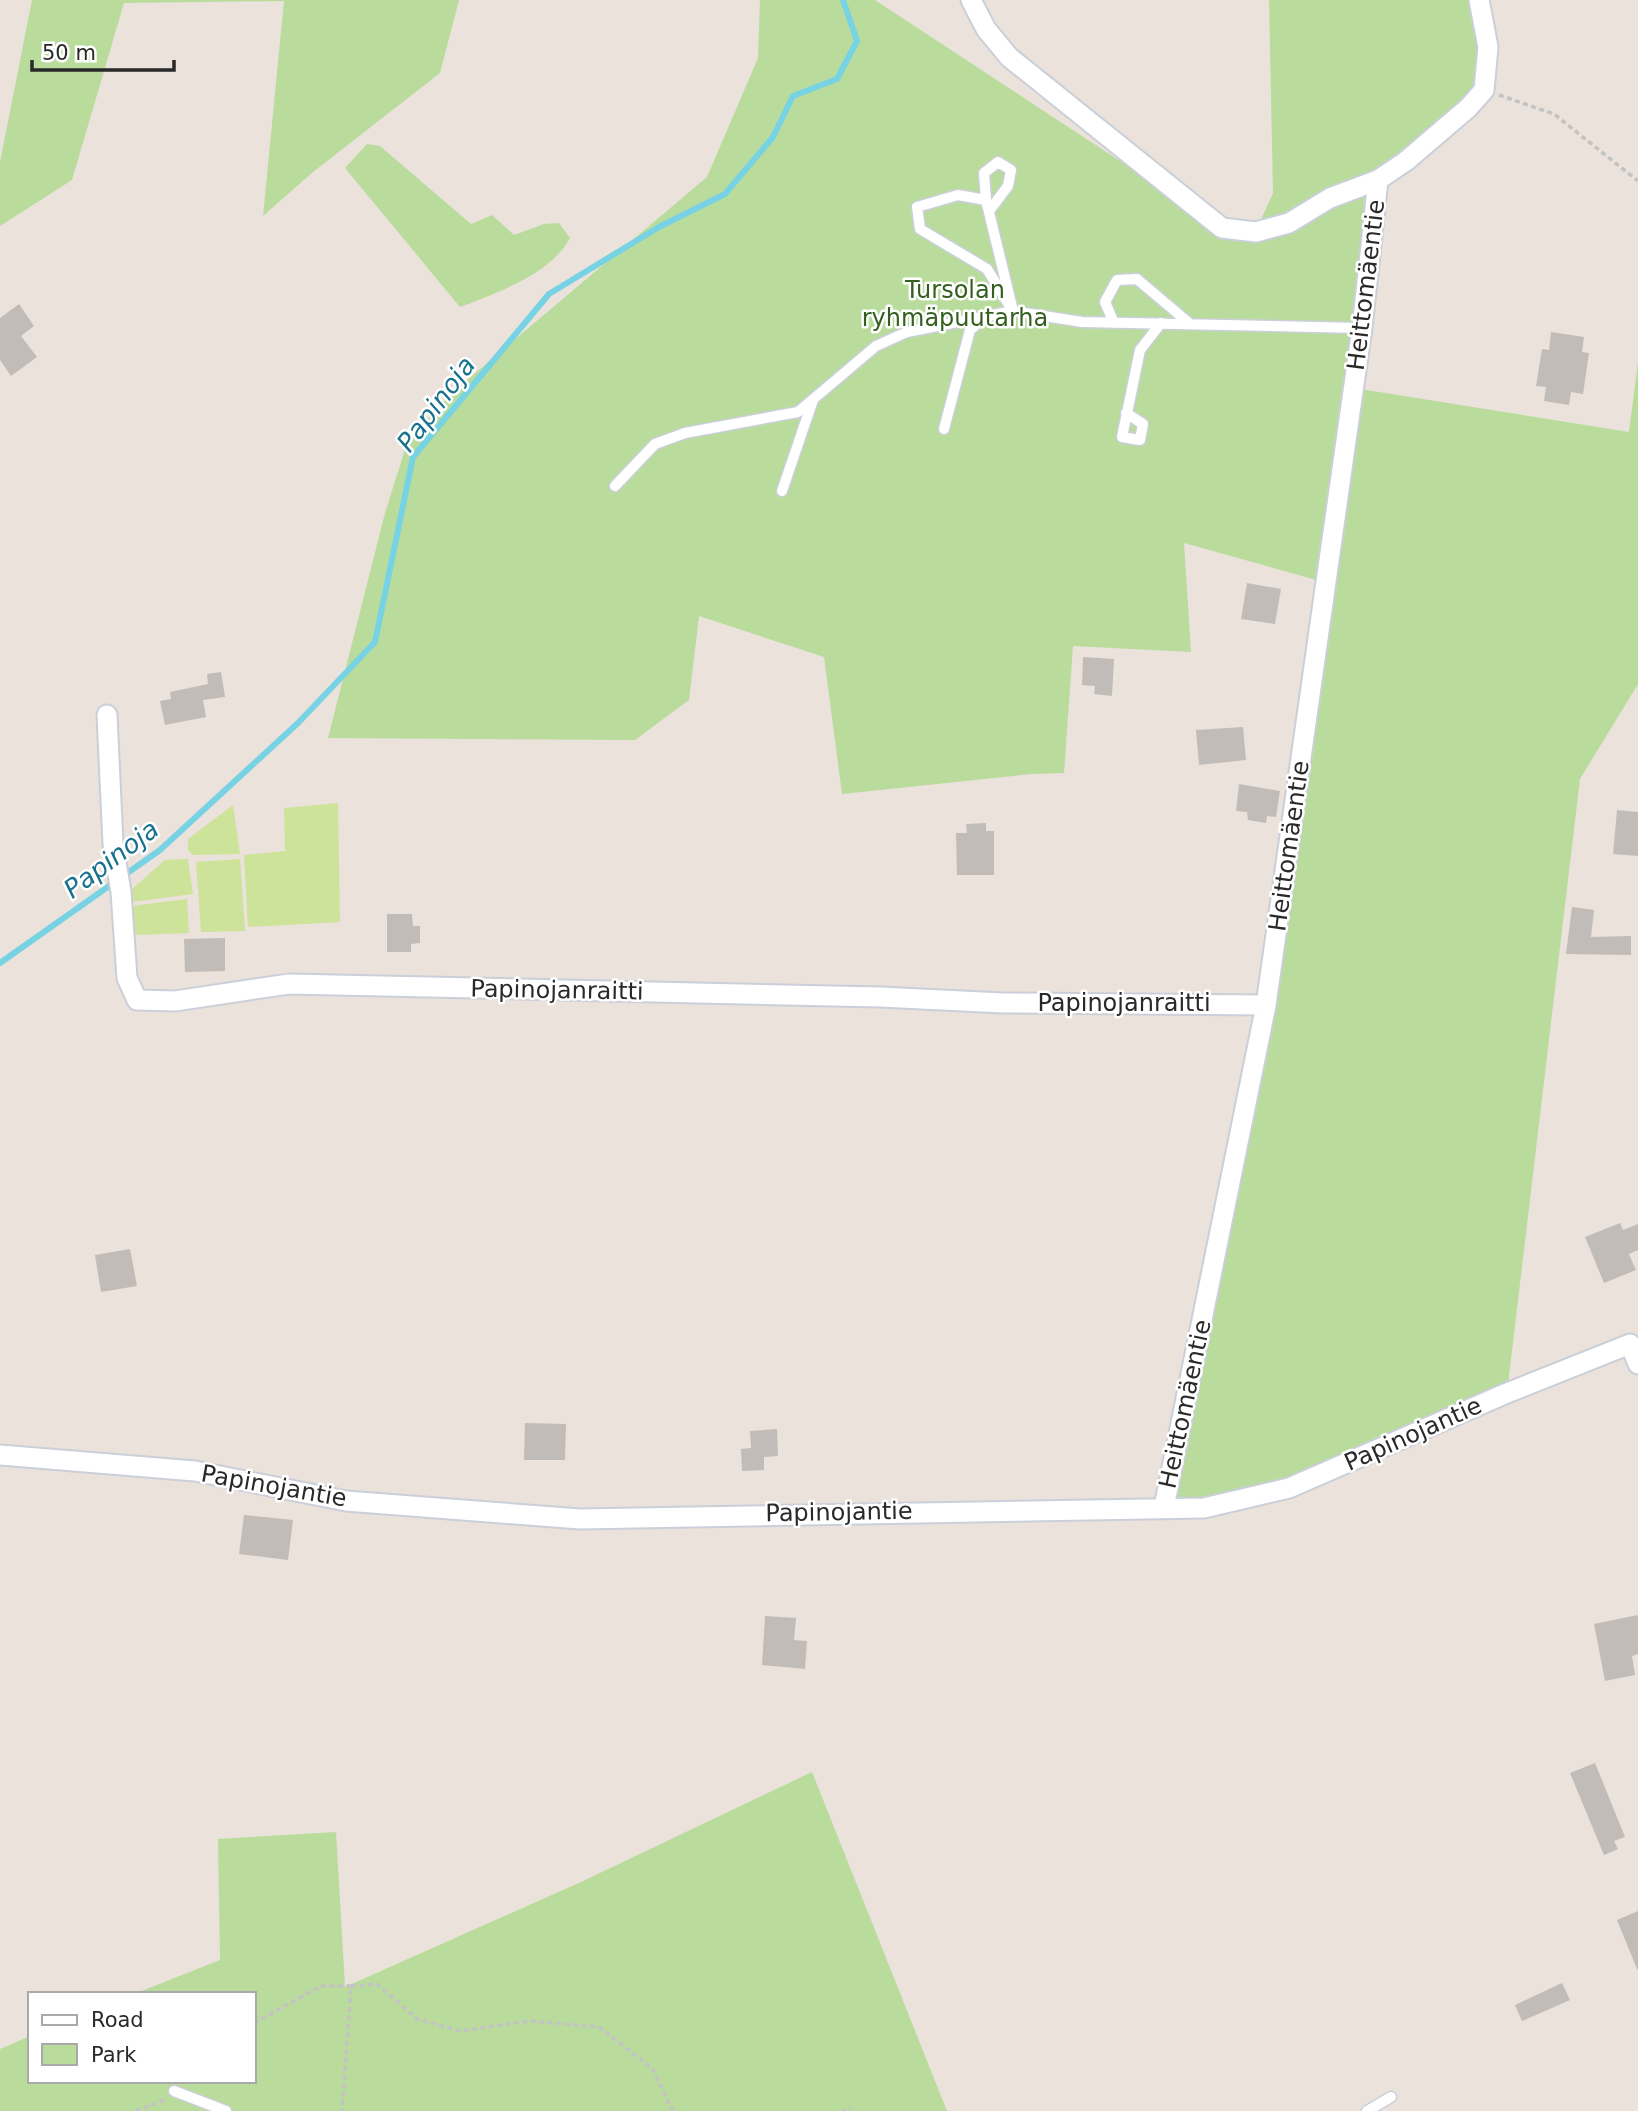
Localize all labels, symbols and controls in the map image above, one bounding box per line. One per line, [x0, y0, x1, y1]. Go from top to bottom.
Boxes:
scale bar [32, 28, 173, 72]
text: 50 m [42, 41, 96, 65]
street label: Heittomäentie [1342, 198, 1390, 372]
park label: Tursolan ryhmäpuutarha [862, 276, 1048, 332]
water label: Papinoja [391, 351, 481, 457]
street label: Heittomäentie [1263, 759, 1315, 933]
water label: Papinoja [58, 814, 164, 904]
street label: Papinojanraitti [470, 974, 644, 1006]
street label: Papinojanraitti [1037, 989, 1211, 1017]
street label: Heittomäentie [1153, 1317, 1217, 1491]
street label: Papinojantie [1340, 1391, 1486, 1477]
street label: Papinojantie [199, 1459, 349, 1513]
street label: Papinojantie [765, 1497, 913, 1527]
legend [28, 1992, 256, 2083]
text: Road [91, 2008, 144, 2032]
text: Park [91, 2043, 137, 2067]

